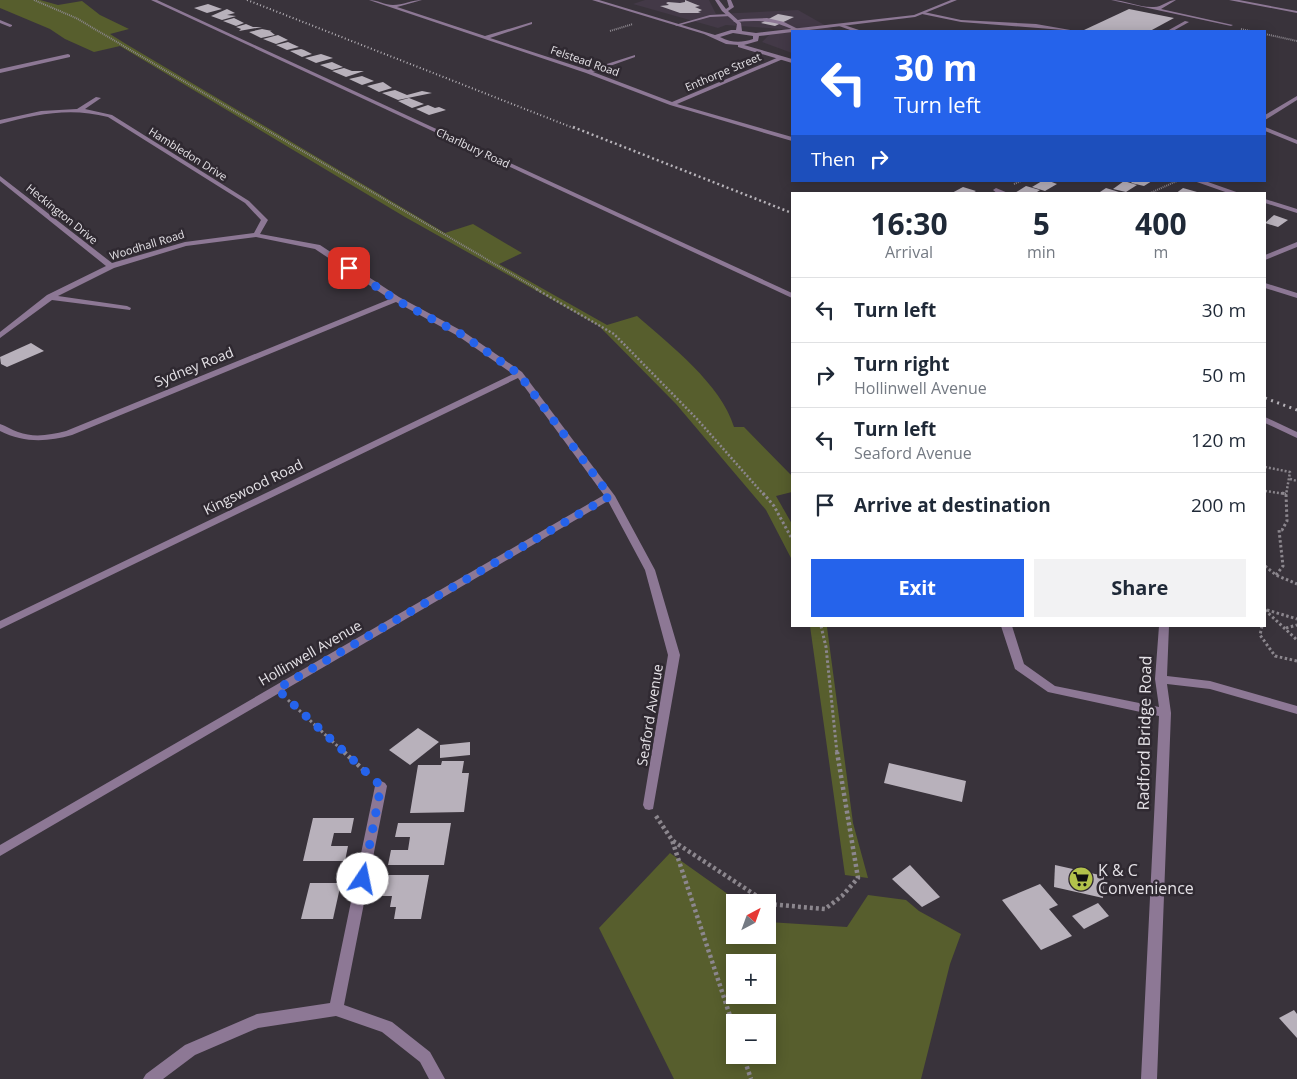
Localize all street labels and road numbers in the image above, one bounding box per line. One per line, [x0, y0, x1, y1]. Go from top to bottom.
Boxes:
street label: Felstead Road [549, 42, 622, 79]
street label: Enthorpe Street [683, 49, 763, 94]
street label: Hambledon Drive [146, 123, 230, 184]
street label: Charlbury Road [434, 124, 512, 171]
street label: Heckington Drive [23, 180, 101, 247]
street label: Woodhall Road [108, 226, 186, 263]
street label: Sydney Road [151, 342, 236, 391]
street label: Kingswood Road [200, 454, 306, 519]
street label: Hollinwell Avenue [255, 615, 365, 690]
street label: Radford Bridge Road [1132, 655, 1156, 811]
street label: Seaford Avenue [632, 662, 667, 767]

